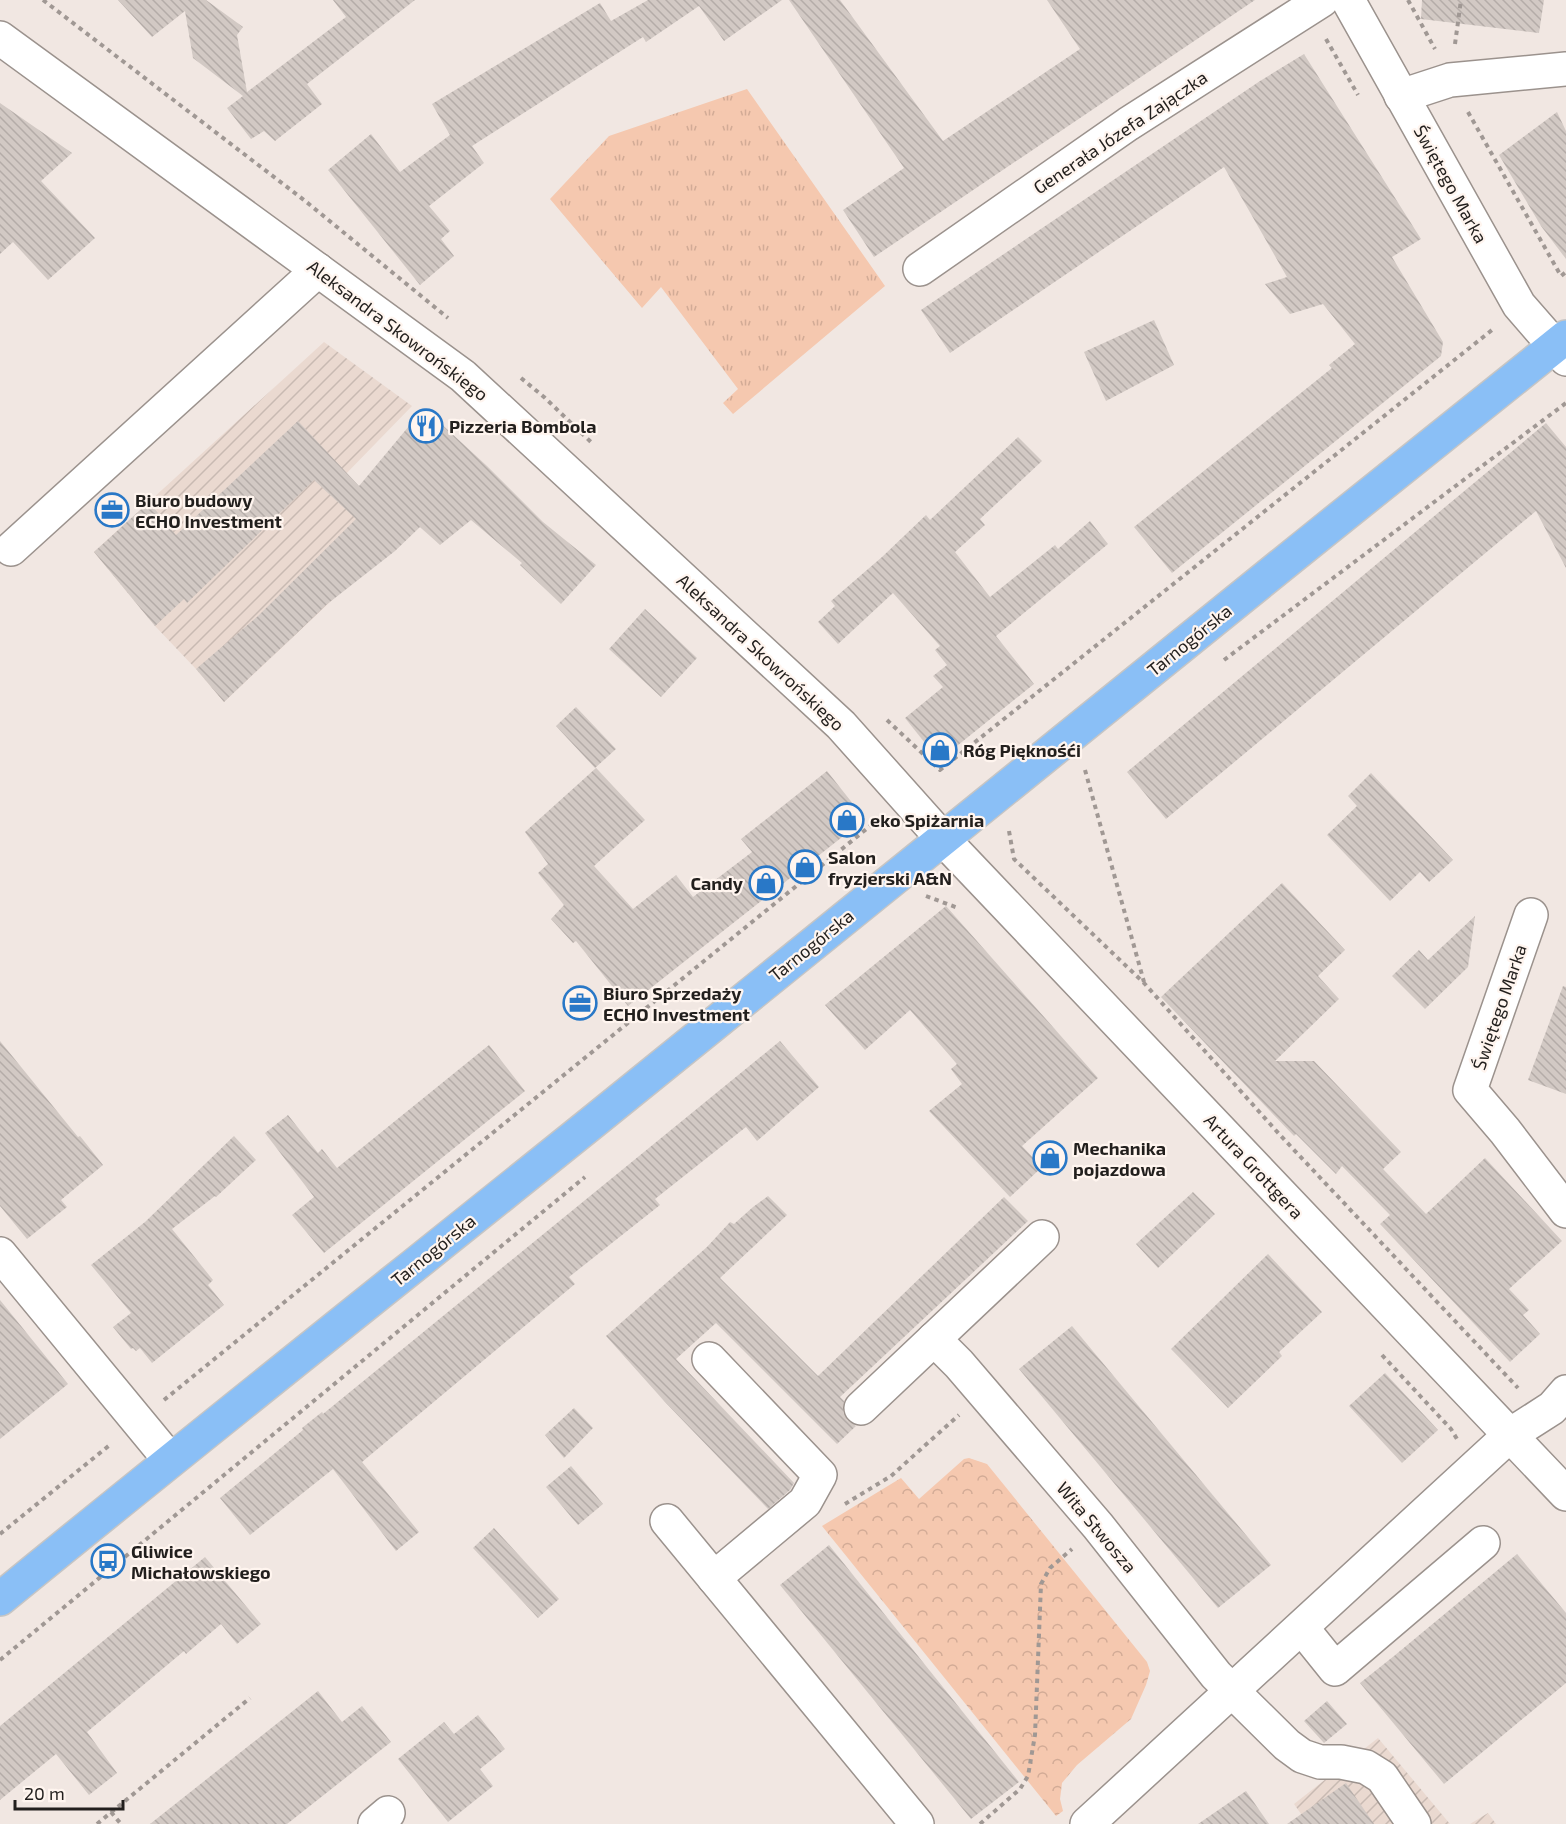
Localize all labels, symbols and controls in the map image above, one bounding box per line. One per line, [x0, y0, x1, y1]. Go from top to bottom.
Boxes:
street label: Generała Józefa Zajączka [1029, 66, 1211, 198]
street label: Świętego Marka [1409, 121, 1493, 247]
street label: Aleksandra Skowrońskiego [303, 255, 493, 405]
restaurant icon: Pizzeria Bombola [408, 408, 444, 444]
place label: Pizzeria Bombola [449, 415, 596, 437]
place label: Biuro budowy ECHO Investment [135, 489, 283, 532]
office icon: Biuro budowy ECHO Investment [94, 492, 130, 528]
street label: Aleksandra Skowrońskiego [673, 569, 849, 735]
street label: Tarnogórska [1142, 599, 1236, 681]
shop icon: Róg Pięknośći [922, 732, 958, 768]
place label: Róg Pięknośći [963, 739, 1081, 761]
shop icon: eko Spiżarnia [829, 802, 865, 838]
place label: eko Spiżarnia [870, 809, 984, 831]
place label: Salon fryzjerski A&N [828, 846, 952, 889]
shop icon: Salon fryzjerski A&N [787, 849, 823, 885]
shop icon: Candy [748, 865, 784, 901]
place label: Candy [690, 872, 744, 894]
street label: Tarnogórska [764, 904, 858, 986]
street label: Świętego Marka [1467, 941, 1531, 1073]
place label: Biuro Sprzedaży ECHO Investment [603, 982, 751, 1025]
office icon: Biuro Sprzedaży ECHO Investment [562, 985, 598, 1021]
street label: Artura Grottgera [1200, 1109, 1308, 1223]
place label: Mechanika pojazdowa [1073, 1137, 1166, 1180]
shop icon: Mechanika pojazdowa [1032, 1140, 1068, 1176]
street label: Tarnogórska [386, 1209, 480, 1291]
street label: Wita Stwosza [1052, 1477, 1142, 1577]
place label: Gliwice Michałowskiego [131, 1540, 271, 1583]
bus stop icon: Gliwice Michałowskiego [90, 1543, 126, 1579]
scale bar [15, 1773, 123, 1811]
text: 20 m [24, 1782, 65, 1804]

